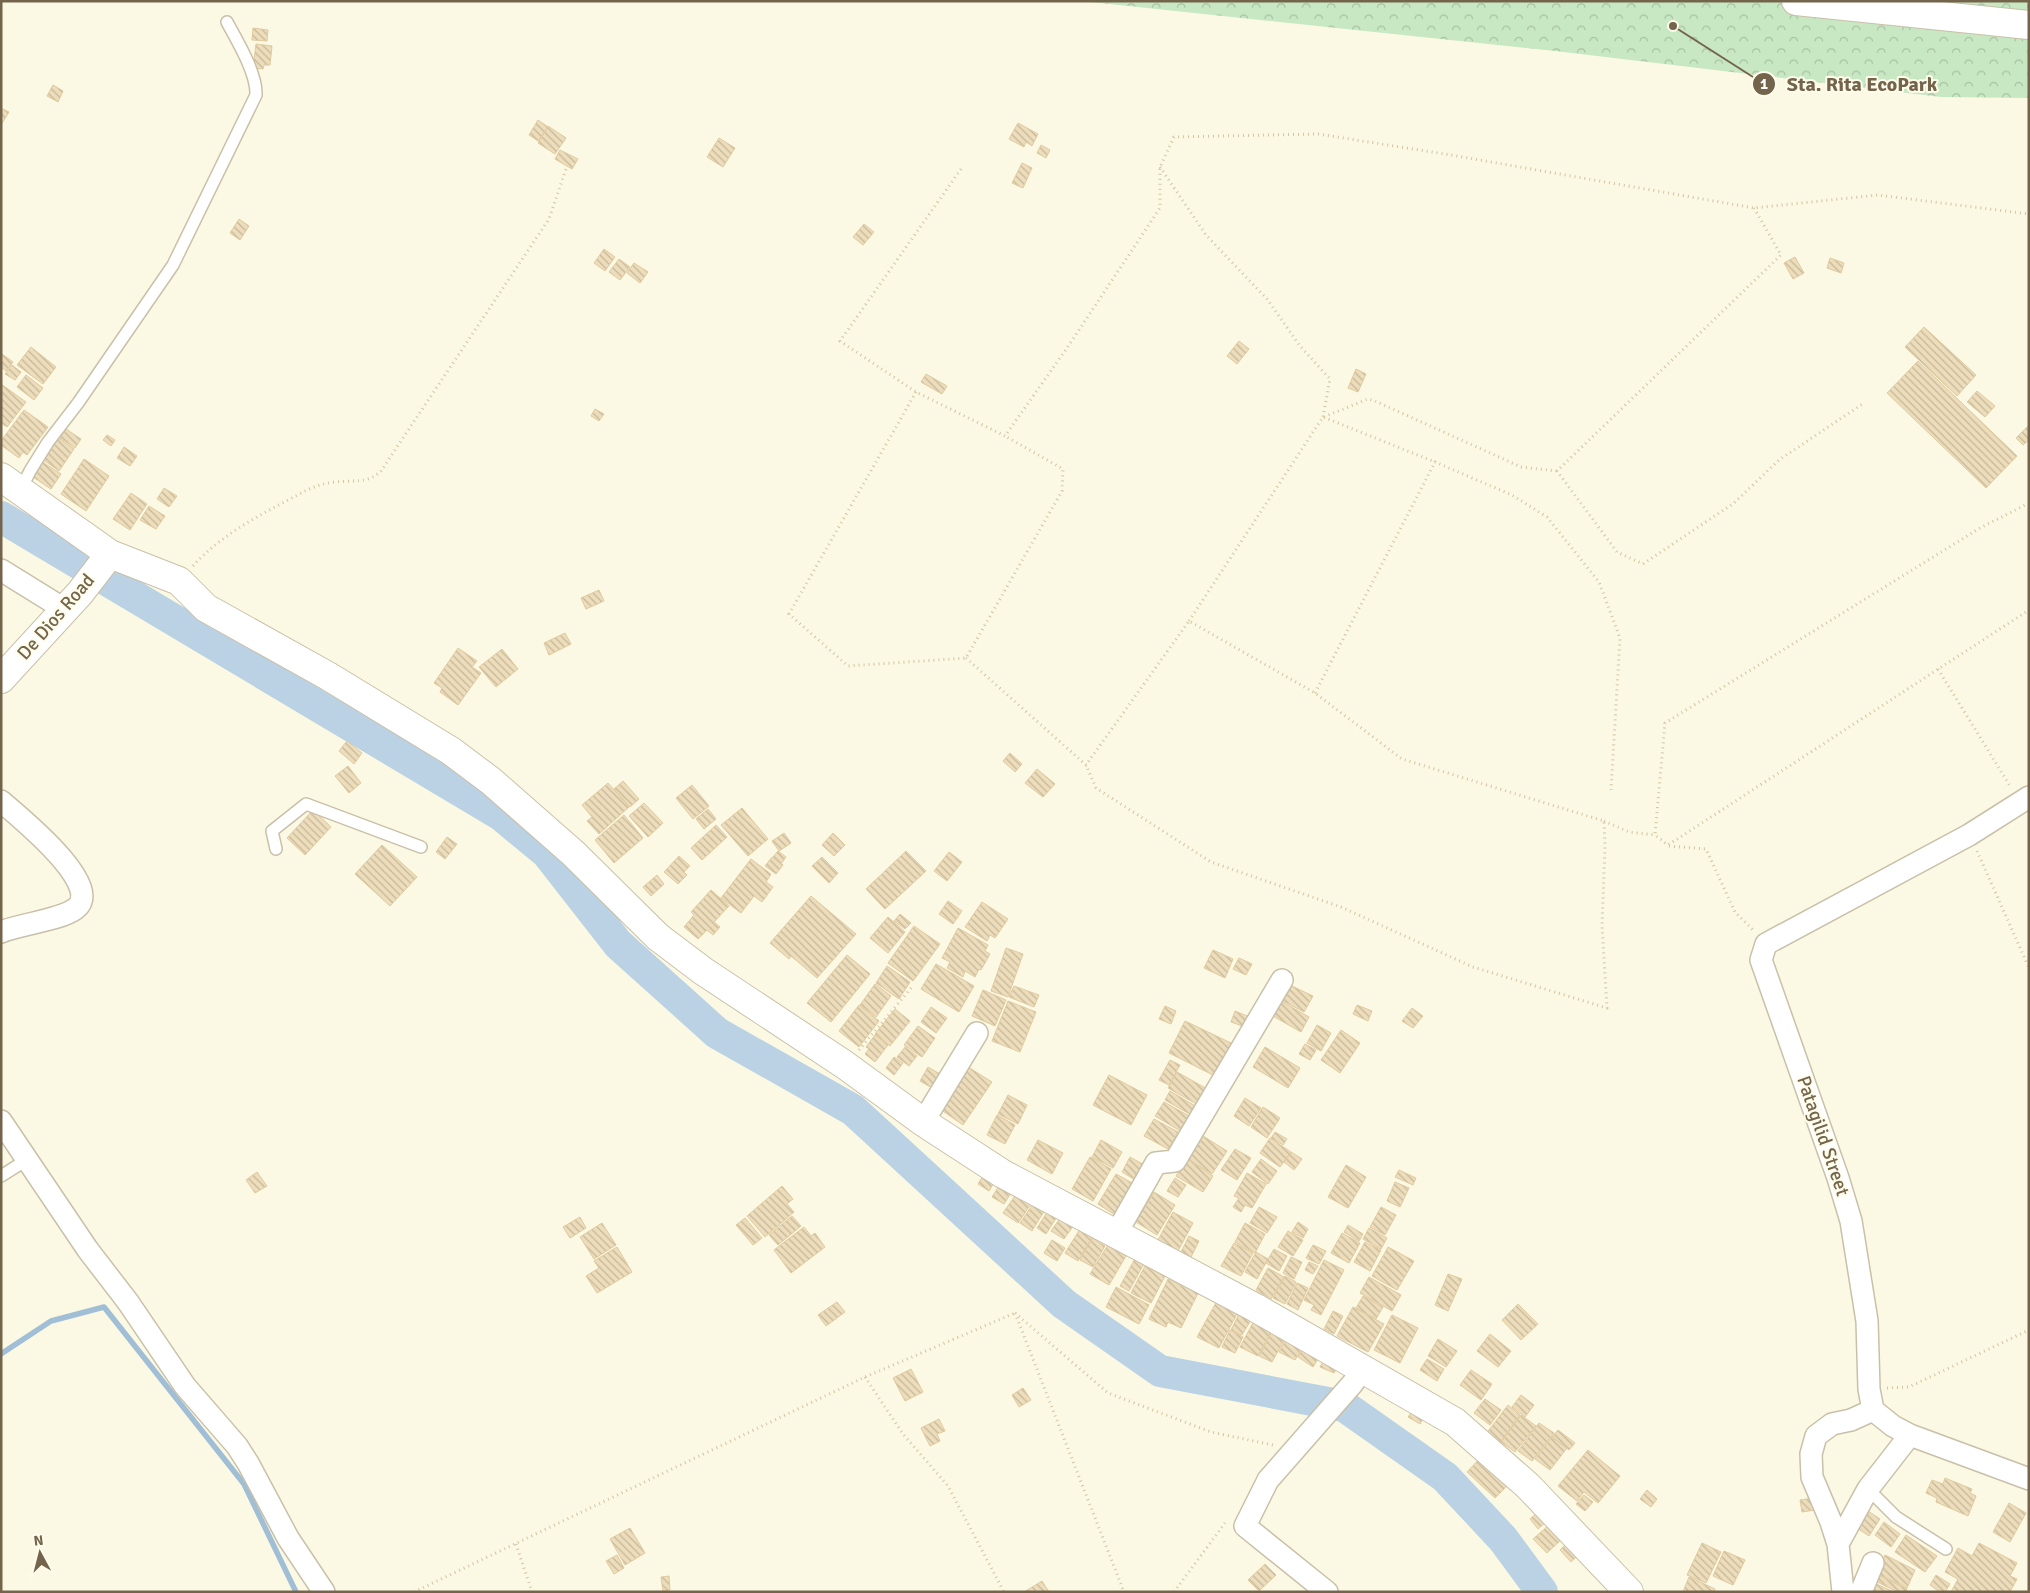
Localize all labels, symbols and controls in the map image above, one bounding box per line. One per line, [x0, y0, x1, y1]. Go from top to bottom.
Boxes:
callout: Sta. Rita EcoPark [1752, 67, 1947, 102]
text: Sta. Rita EcoPark [1787, 72, 1938, 97]
text: 1 [1760, 75, 1768, 93]
street label: De Dios Road [12, 569, 100, 665]
street label: Patagilid Street [1791, 1073, 1855, 1200]
north arrow [15, 1528, 65, 1578]
text: N [33, 1532, 44, 1550]

